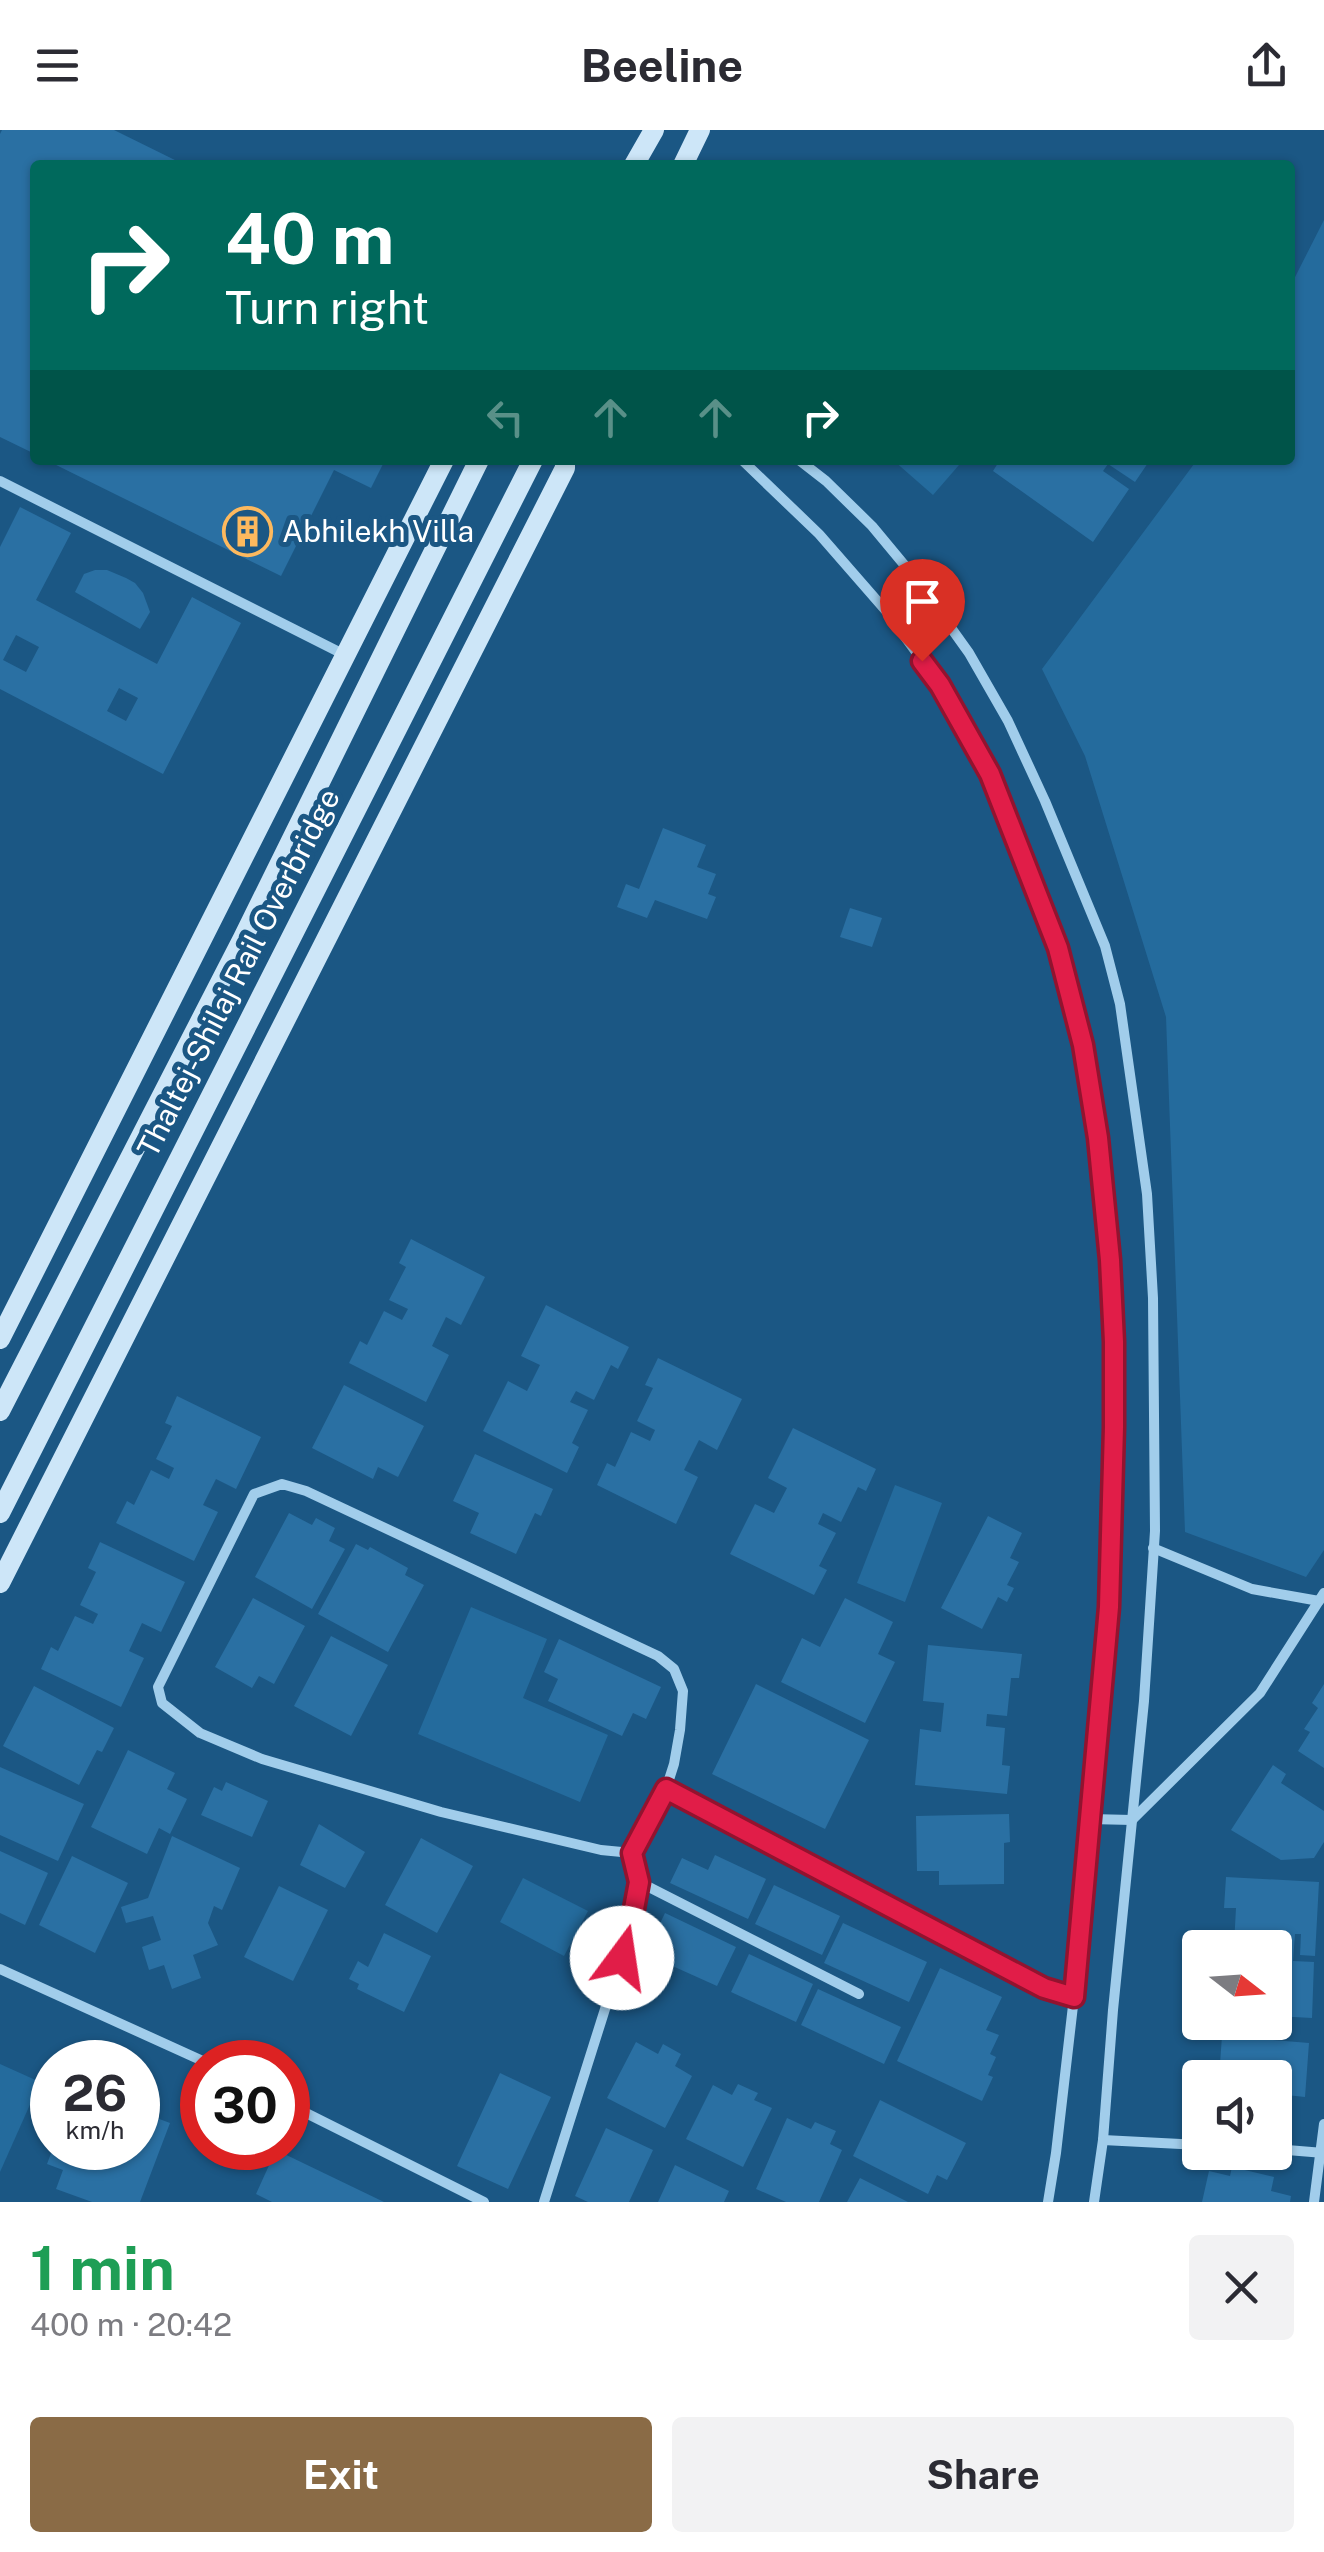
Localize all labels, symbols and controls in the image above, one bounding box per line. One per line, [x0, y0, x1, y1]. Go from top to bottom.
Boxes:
icon: menu [30, 38, 85, 93]
icon: share [1239, 38, 1294, 93]
text: Beeline [581, 39, 743, 92]
text: 40 m [225, 197, 395, 280]
icon: right [60, 200, 190, 330]
text: Turn right [225, 281, 429, 334]
icon: left [478, 390, 533, 445]
icon: ahead [583, 390, 638, 445]
icon: ahead [688, 390, 743, 445]
icon: right [793, 390, 848, 445]
building icon: Abhilekh Villa [221, 506, 273, 558]
place label: Abhilekh Villa [282, 513, 474, 549]
pin [880, 559, 965, 662]
icon: arrive [895, 574, 950, 629]
street label: Thaltej-Shilaj Rail Overbridge [129, 782, 347, 1163]
position arrow [570, 1906, 674, 2010]
north arrow [1182, 1930, 1292, 2040]
map controls [1182, 1930, 1292, 2170]
speed limit sign: 30 [180, 2040, 310, 2170]
button: sound [1182, 2060, 1292, 2170]
text: 26 [63, 2063, 127, 2122]
text: km/h [66, 2115, 124, 2145]
text: 1 min [30, 2233, 175, 2304]
button: close [1189, 2235, 1294, 2340]
text: 400 m · 20:42 [30, 2306, 232, 2343]
button: Exit [30, 2417, 652, 2532]
button: Share [672, 2417, 1294, 2532]

